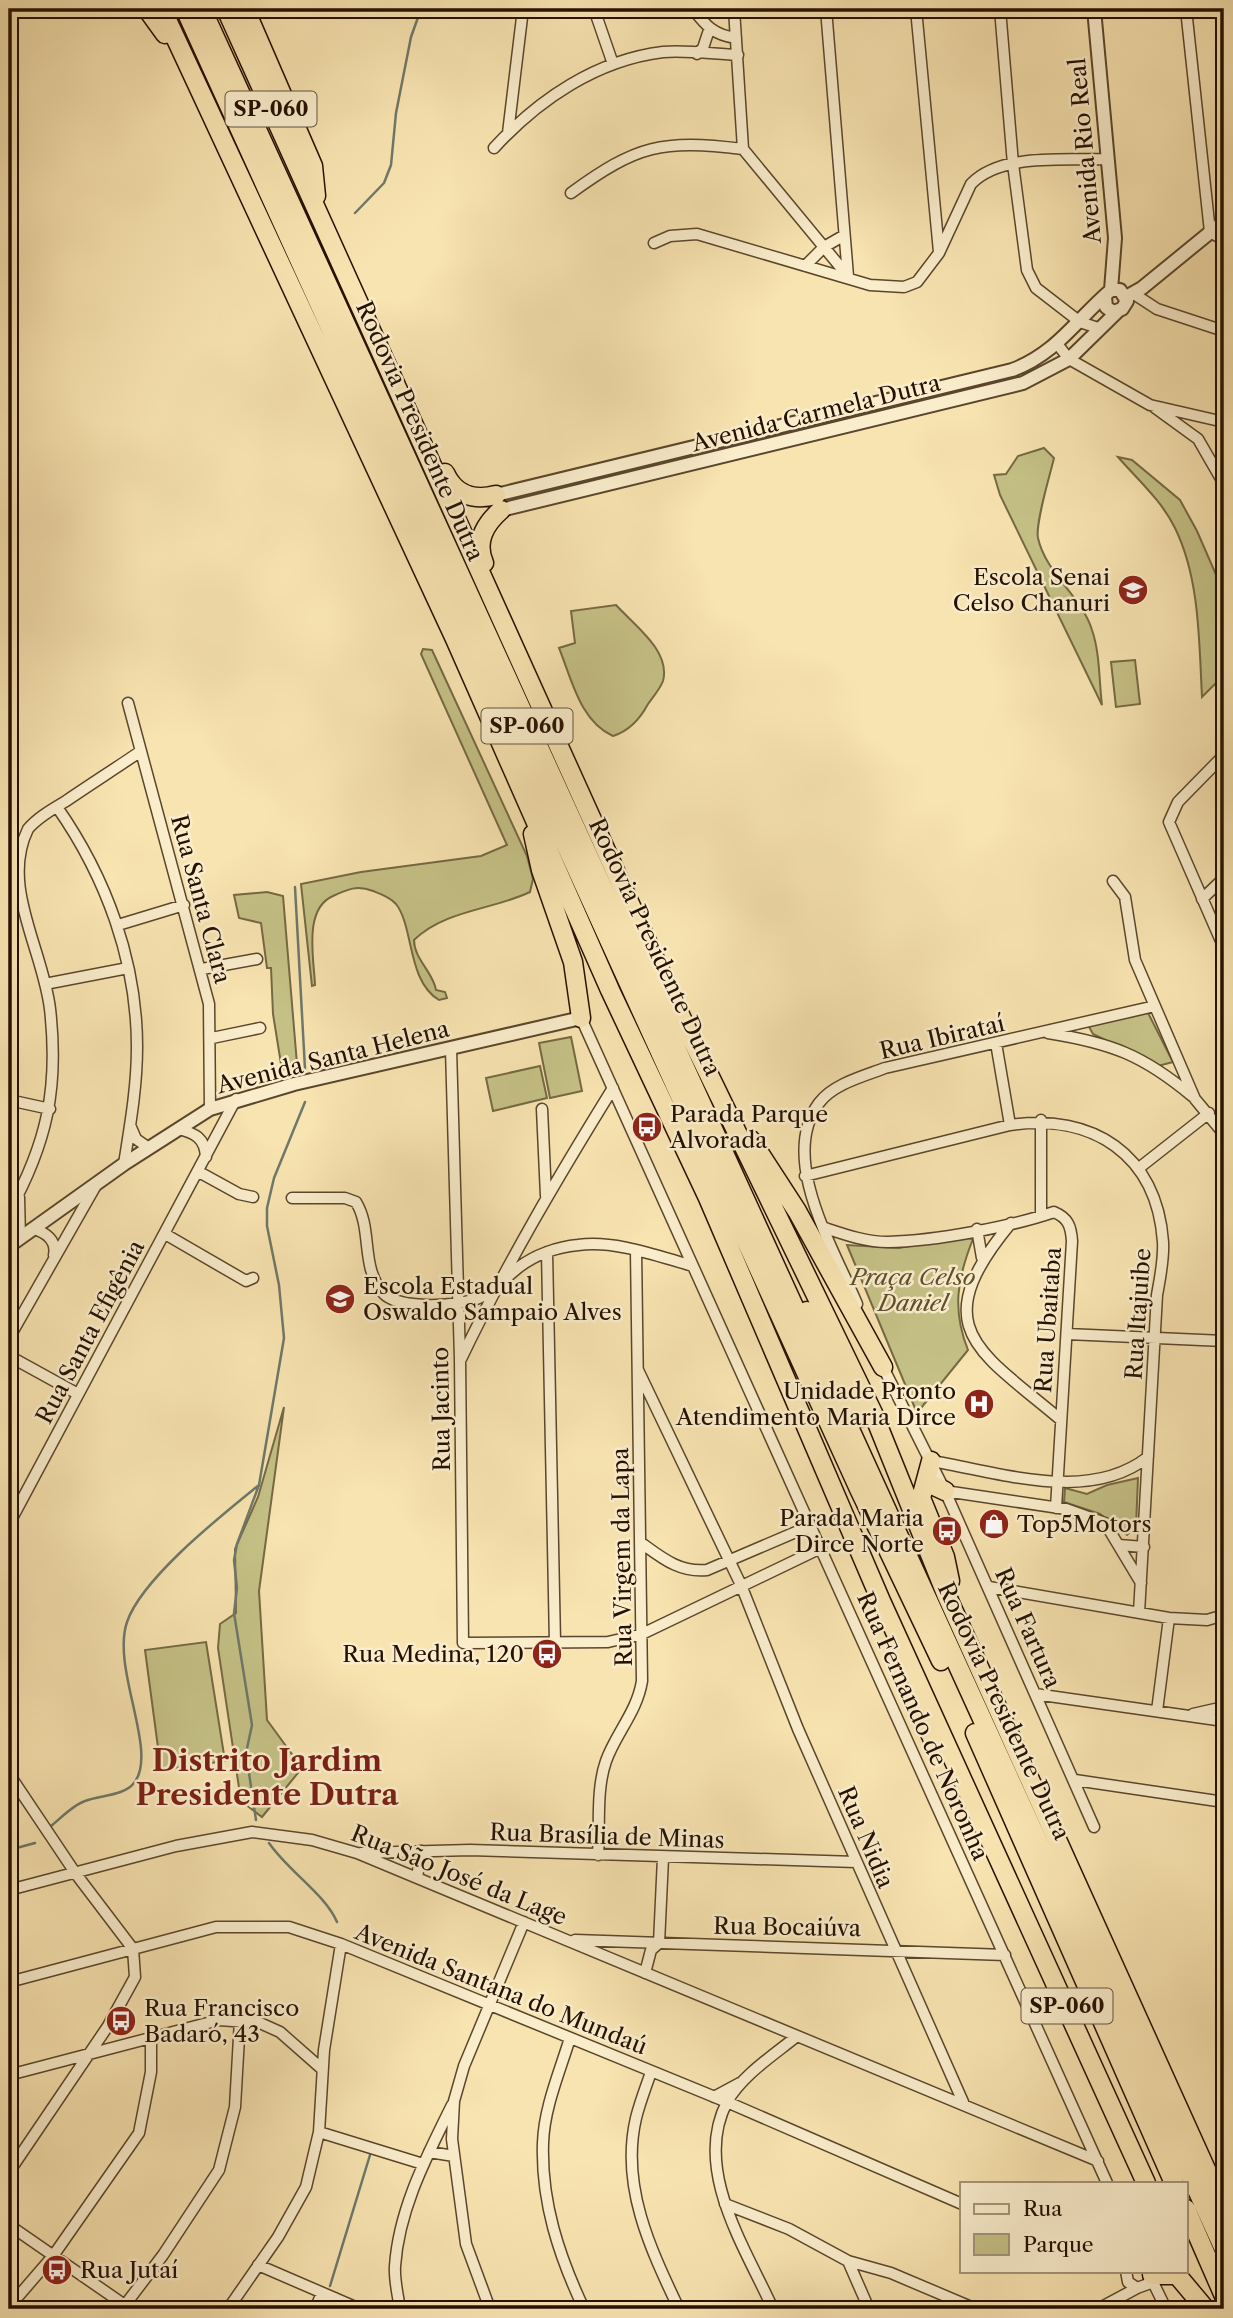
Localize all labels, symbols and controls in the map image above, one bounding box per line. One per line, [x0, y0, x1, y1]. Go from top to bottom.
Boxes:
street label: Avenida Rio Real [1063, 57, 1107, 246]
road number: SP-060 [226, 92, 316, 126]
street label: Rodovia Presidente Dutra [350, 297, 490, 566]
street label: Avenida Carmela Dutra [688, 368, 944, 458]
place label: Escola Senai Celso Chanuri [953, 563, 1110, 617]
school or university icon: Escola Senai Celso Chanuri [1116, 573, 1150, 607]
road number: SP-060 [482, 708, 572, 744]
street label: Rua Santa Clara [165, 811, 237, 987]
street label: Rodovia Presidente Dutra [583, 814, 727, 1081]
street label: Rua Ibirataí [877, 1009, 1007, 1065]
street label: Avenida Santa Helena [213, 1014, 453, 1100]
place label: Parada Parque Alvorada [669, 1100, 828, 1154]
bus stop icon: Parada Parque Alvorada [630, 1110, 664, 1144]
street label: Rua Santa Efigênia [30, 1235, 151, 1429]
street label: Rua Ubaitaba [1029, 1245, 1067, 1394]
street label: Rua Itajuibe [1119, 1247, 1157, 1381]
park label: Praça Celso Daniel [849, 1263, 976, 1317]
place label: Escola Estadual Oswaldo Sampaio Alves [363, 1272, 622, 1326]
school or university icon: Escola Estadual Oswaldo Sampaio Alves [323, 1282, 357, 1316]
street label: Rua Jacinto [426, 1346, 456, 1472]
place label: Unidade Pronto Atendimento Maria Dirce [675, 1377, 956, 1431]
hospital icon: Unidade Pronto Atendimento Maria Dirce [962, 1387, 996, 1421]
street label: Rua Virgem da Lapa [606, 1446, 638, 1667]
place label: Parada Maria Dirce Norte [779, 1504, 925, 1558]
shop icon: Top5Motors [977, 1507, 1011, 1541]
place label: Top5Motors [1017, 1510, 1151, 1538]
bus stop icon: Parada Maria Dirce Norte [930, 1514, 964, 1548]
street label: Rua Fartura [989, 1563, 1067, 1693]
street label: Rodovia Presidente Dutra [932, 1578, 1076, 1845]
street label: Rua Fernando de Noronha [851, 1588, 995, 1865]
bus stop icon: Rua Medina, 120 [530, 1637, 564, 1671]
place label: Rua Medina, 120 [342, 1640, 524, 1668]
district label: Distrito Jardim Presidente Dutra [135, 1742, 399, 1813]
street label: Rua Nidia [832, 1782, 900, 1893]
street label: Rua Brasília de Minas [489, 1818, 725, 1854]
street label: Rua São José da Lage [347, 1819, 571, 1931]
street label: Rua Bocaiúva [713, 1912, 862, 1942]
street label: Avenida Santana do Mundaú [350, 1917, 651, 2061]
road number: SP-060 [1021, 1988, 1112, 2024]
place label: Rua Francisco Badaró, 43 [144, 1994, 299, 2048]
bus stop icon: Rua Francisco Badaró, 43 [104, 2004, 138, 2038]
legend [960, 2182, 1188, 2272]
text: Rua [1023, 2196, 1063, 2221]
text: Parque [1023, 2232, 1094, 2257]
bus stop icon: Rua Jutaí [40, 2253, 74, 2287]
place label: Rua Jutaí [80, 2256, 178, 2284]

